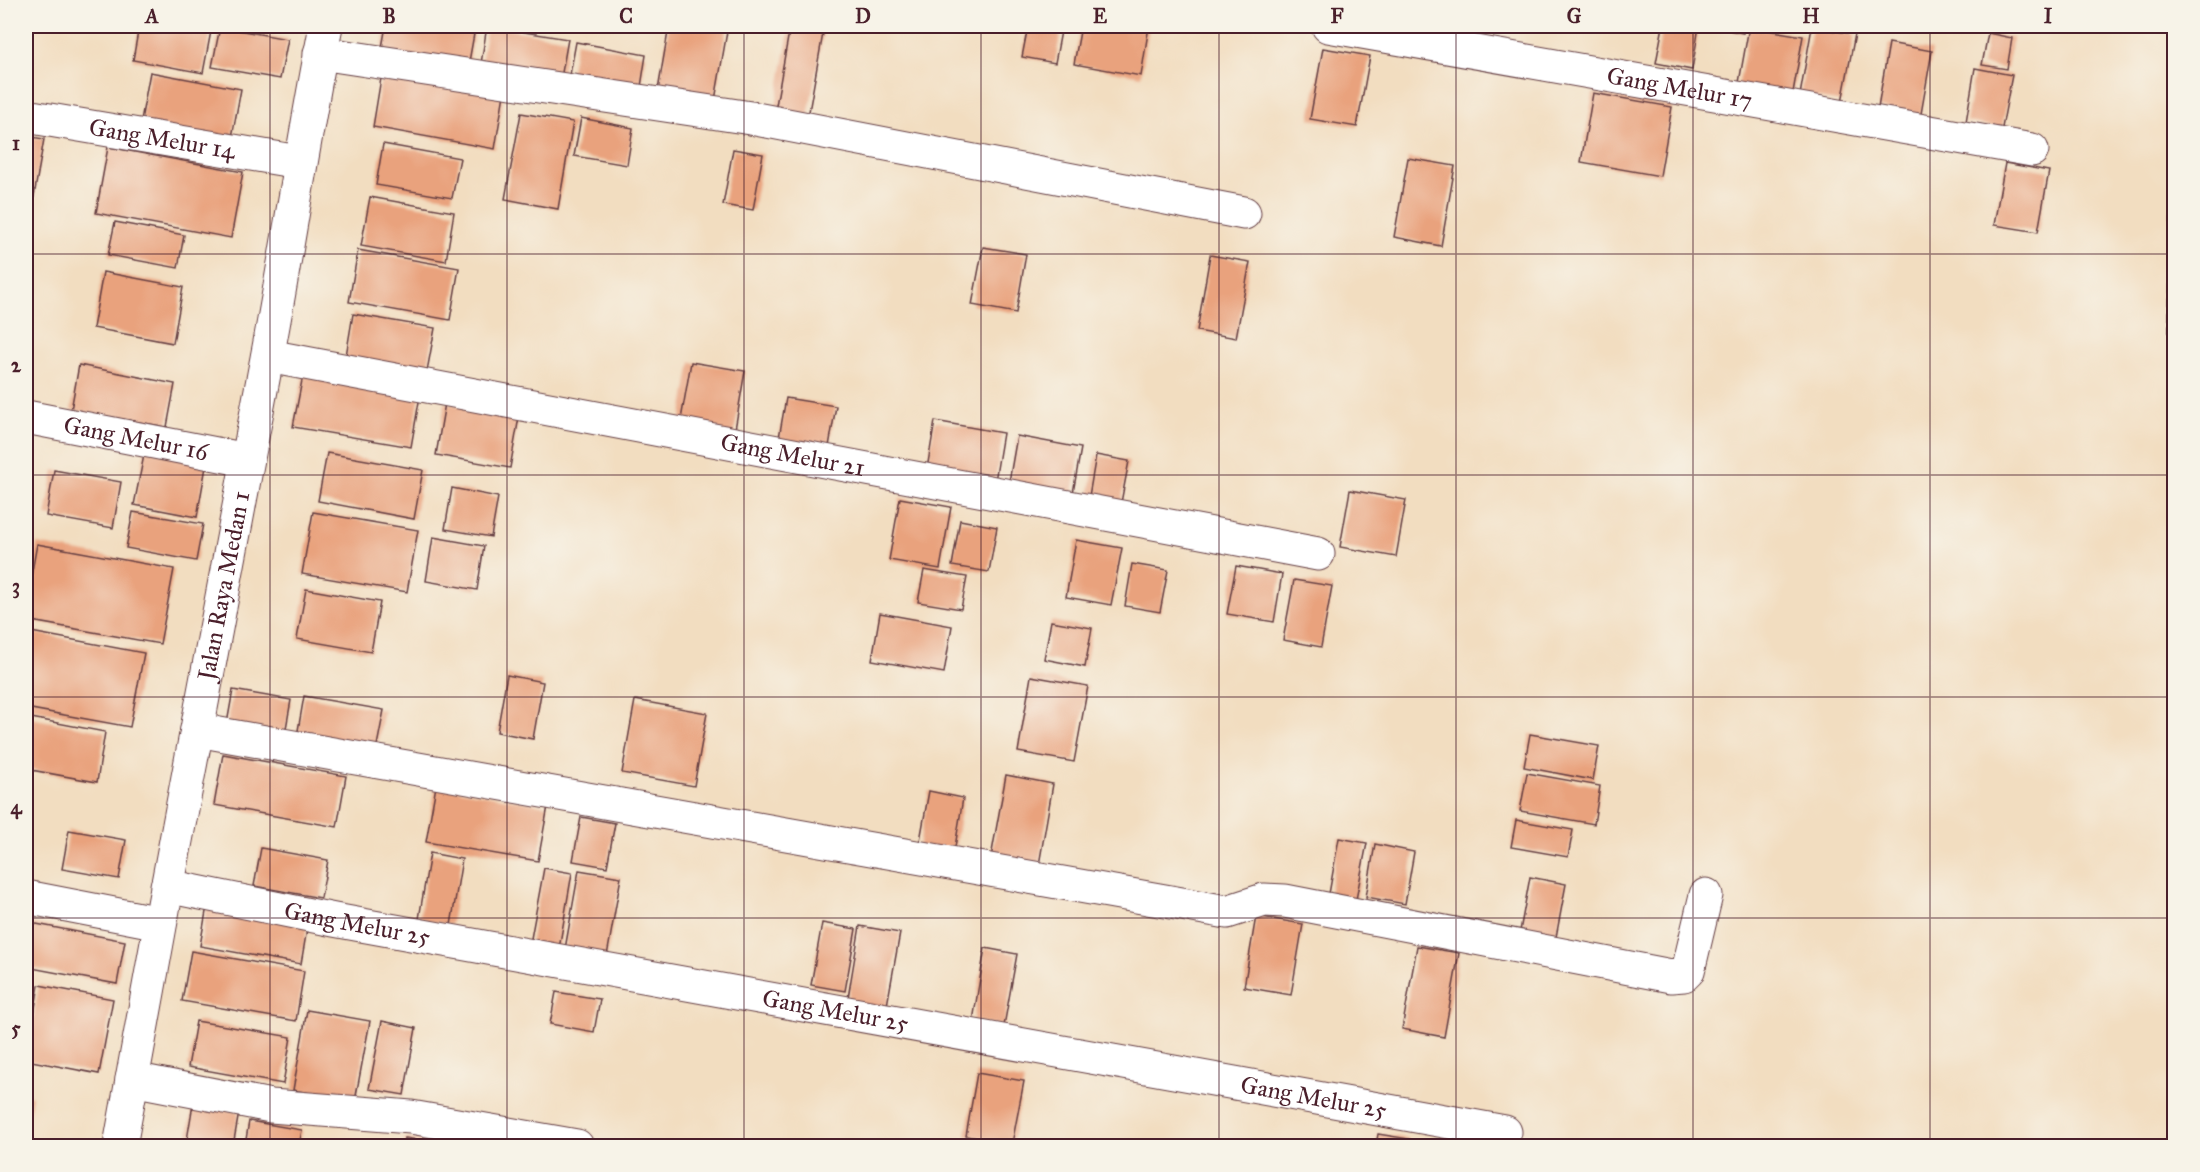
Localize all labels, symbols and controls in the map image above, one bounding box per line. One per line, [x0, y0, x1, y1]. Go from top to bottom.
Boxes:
text: A [143, 4, 159, 28]
text: B [382, 4, 396, 28]
text: C [619, 4, 633, 28]
text: D [855, 4, 871, 28]
text: E [1093, 4, 1108, 28]
text: F [1330, 4, 1344, 28]
text: G [1567, 4, 1582, 28]
text: H [1802, 4, 1820, 28]
text: I [2044, 4, 2053, 28]
street label: Gang Melur 17 [1605, 60, 1755, 115]
street label: Gang Melur 14 [87, 112, 238, 166]
text: 1 [12, 131, 20, 155]
text: 2 [11, 353, 22, 377]
street label: Gang Melur 16 [61, 410, 211, 467]
street label: Gang Melur 21 [718, 427, 867, 483]
street label: Jalan Raya Medan 1 [191, 489, 256, 685]
text: 3 [12, 574, 20, 599]
text: 4 [10, 795, 22, 820]
street label: Gang Melur 25 [282, 895, 433, 952]
street label: Gang Melur 25 [760, 983, 911, 1039]
text: 5 [11, 1016, 21, 1040]
street label: Gang Melur 25 [1238, 1069, 1389, 1125]

